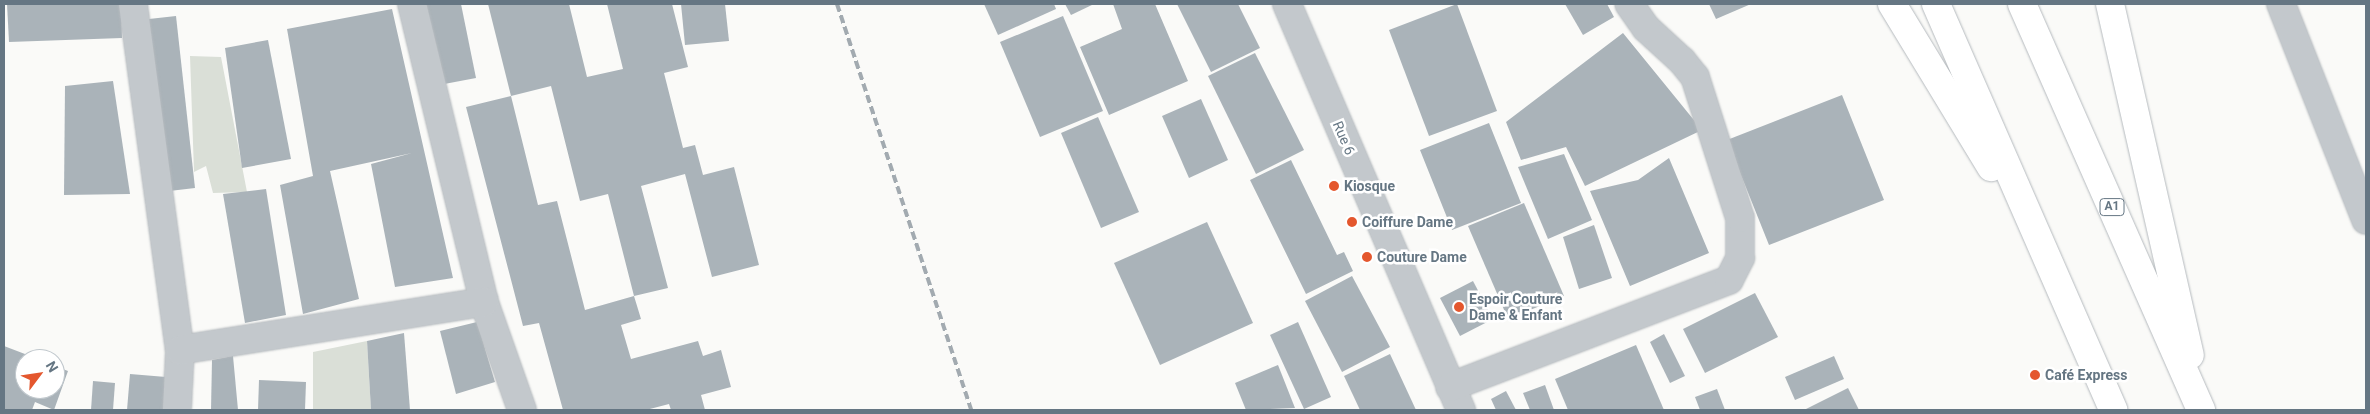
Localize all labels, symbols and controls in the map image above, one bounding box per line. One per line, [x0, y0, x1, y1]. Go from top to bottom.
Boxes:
street label: Rue 6 [1329, 119, 1359, 157]
place label: Kiosque [1344, 178, 1395, 194]
marker: Kiosque [1328, 180, 1340, 192]
road number: A1 [2100, 198, 2124, 216]
place label: Coiffure Dame [1362, 214, 1453, 230]
marker: Coiffure Dame [1346, 216, 1358, 228]
place label: Couture Dame [1377, 249, 1467, 265]
marker: Couture Dame [1361, 251, 1373, 263]
place label: Espoir Couture Dame & Enfant [1469, 291, 1562, 324]
marker: Espoir Couture Dame & Enfant [1453, 301, 1465, 313]
north arrow [15, 349, 65, 399]
text: N [43, 358, 61, 375]
place label: Café Express [2045, 367, 2127, 383]
marker: Café Express [2029, 369, 2041, 381]

